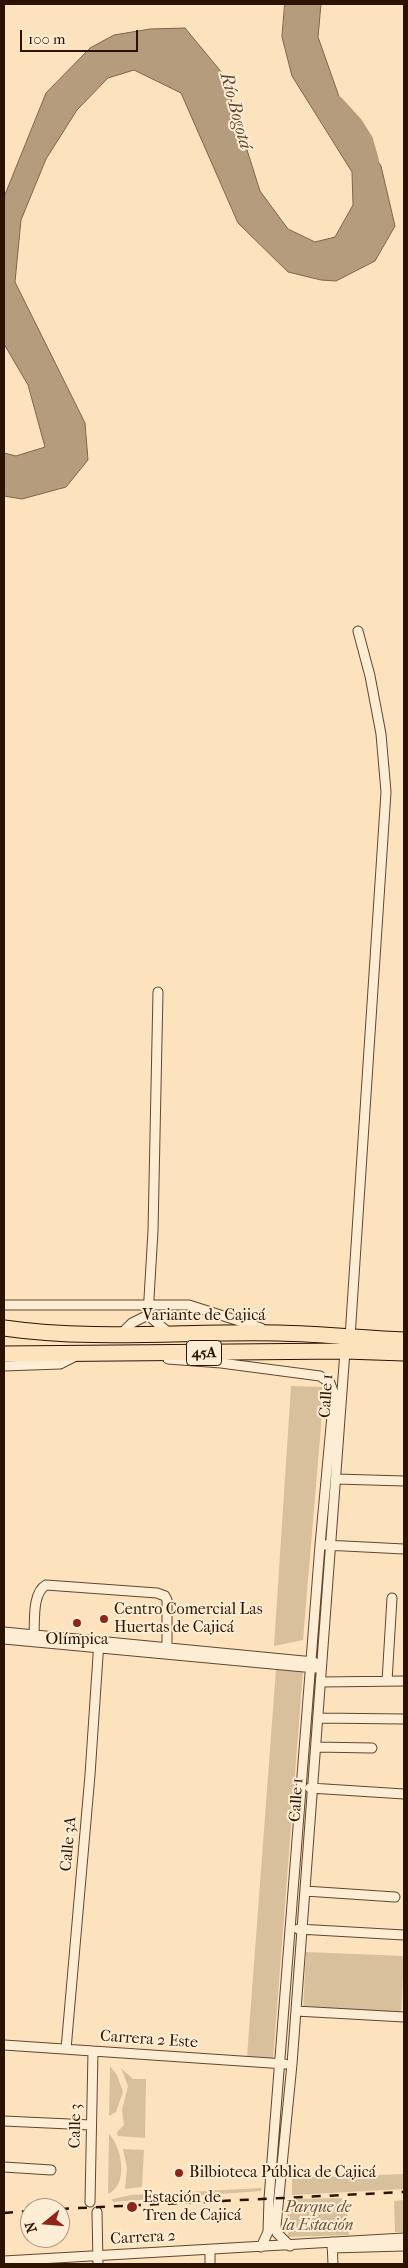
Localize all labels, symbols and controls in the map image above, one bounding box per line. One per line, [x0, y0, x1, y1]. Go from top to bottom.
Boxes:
scale bar [22, 20, 140, 52]
text: 100 m [28, 30, 66, 48]
water label: Río Bogotá [214, 70, 256, 152]
street label: Variante de Cajicá [142, 1306, 266, 1326]
road number: 45A [186, 1340, 222, 1366]
street label: Calle 1 [316, 1373, 338, 1419]
place label: Centro Comercial Las Huertas de Cajicá [114, 1600, 263, 1638]
marker: Centro Comercial Las Huertas de Cajicá [98, 1613, 110, 1625]
marker: Olímpica [71, 1617, 83, 1629]
place label: Olímpica [46, 1630, 108, 1650]
street label: Calle 1 [286, 1777, 308, 1823]
street label: Calle 3A [57, 1816, 81, 1872]
street label: Carrera 2 Este [99, 2027, 199, 2053]
street label: Calle 3 [66, 2103, 86, 2149]
place label: Bilbioteca Pública de Cajicá [189, 2163, 376, 2183]
marker: Bilbioteca Pública de Cajicá [173, 2167, 185, 2179]
place label: Estación de Tren de Cajicá [143, 2188, 241, 2226]
north arrow [20, 2198, 70, 2248]
park label: Parque de la Estación [283, 2198, 353, 2236]
marker: Estación de Tren de Cajicá [125, 2200, 139, 2214]
text: N [21, 2220, 41, 2235]
street label: Carrera 2 [110, 2227, 176, 2249]

